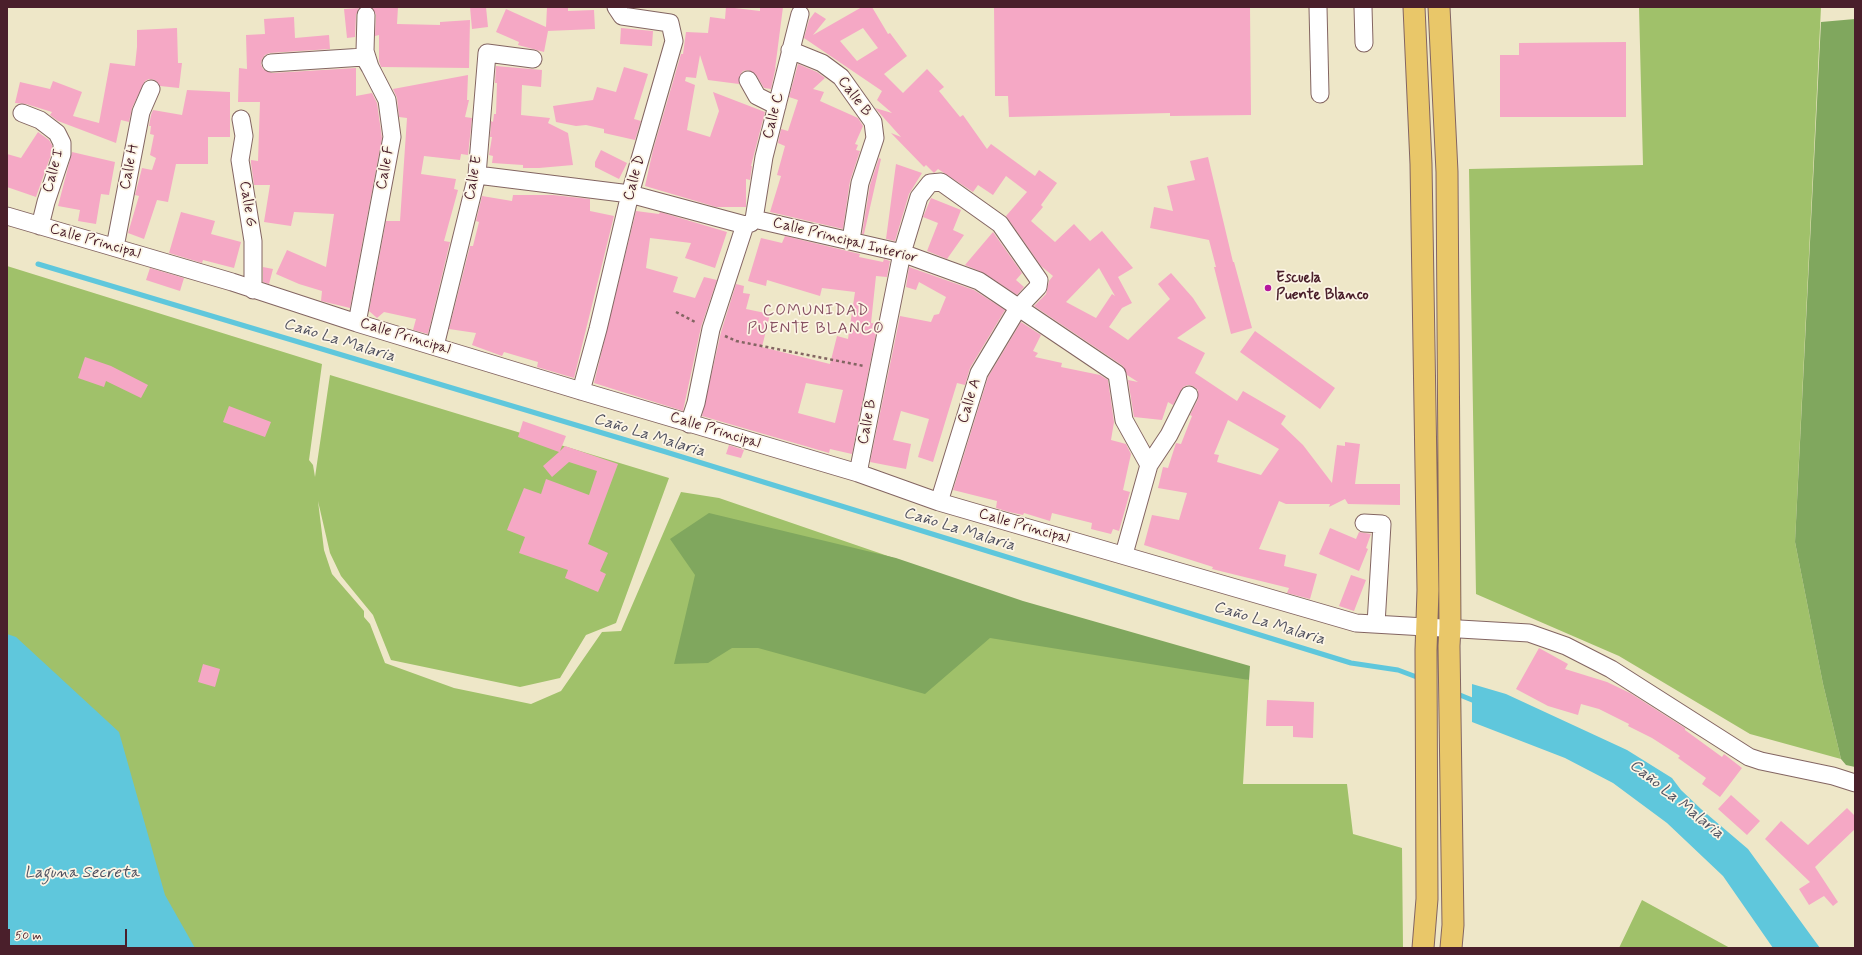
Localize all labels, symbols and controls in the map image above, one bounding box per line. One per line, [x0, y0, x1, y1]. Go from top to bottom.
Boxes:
street label: Calle B [833, 73, 875, 121]
street label: Calle C [760, 91, 788, 141]
street label: Calle H [117, 143, 143, 191]
street label: Calle F [373, 145, 399, 191]
street label: Calle I [40, 147, 68, 195]
street label: Calle D [620, 153, 650, 203]
street label: Calle E [461, 154, 487, 202]
street label: Calle G [234, 180, 260, 228]
street label: Calle Principal Interior [771, 214, 919, 268]
street label: Calle Principal [47, 220, 143, 264]
place label: Escuela Puente Blanco [1276, 270, 1369, 305]
marker: Escuela Puente Blanco [1263, 283, 1273, 293]
district label: COMUNIDAD PUENTE BLANCO [746, 302, 886, 340]
water label: Caño La Malaria [281, 315, 397, 367]
street label: Calle Principal [358, 315, 452, 359]
street label: Calle A [955, 376, 985, 426]
street label: Calle B [855, 398, 881, 446]
street label: Calle Principal [668, 409, 762, 453]
water label: Caño La Malaria [591, 410, 707, 462]
water label: Caño La Malaria [901, 504, 1017, 556]
street label: Calle Principal [976, 505, 1072, 549]
water label: Caño La Malaria [1211, 598, 1327, 650]
water label: Caño La Malaria [1625, 756, 1727, 844]
water label: Laguna Secreta [25, 864, 139, 884]
scale bar [10, 921, 129, 947]
text: 50 m [15, 928, 42, 944]

